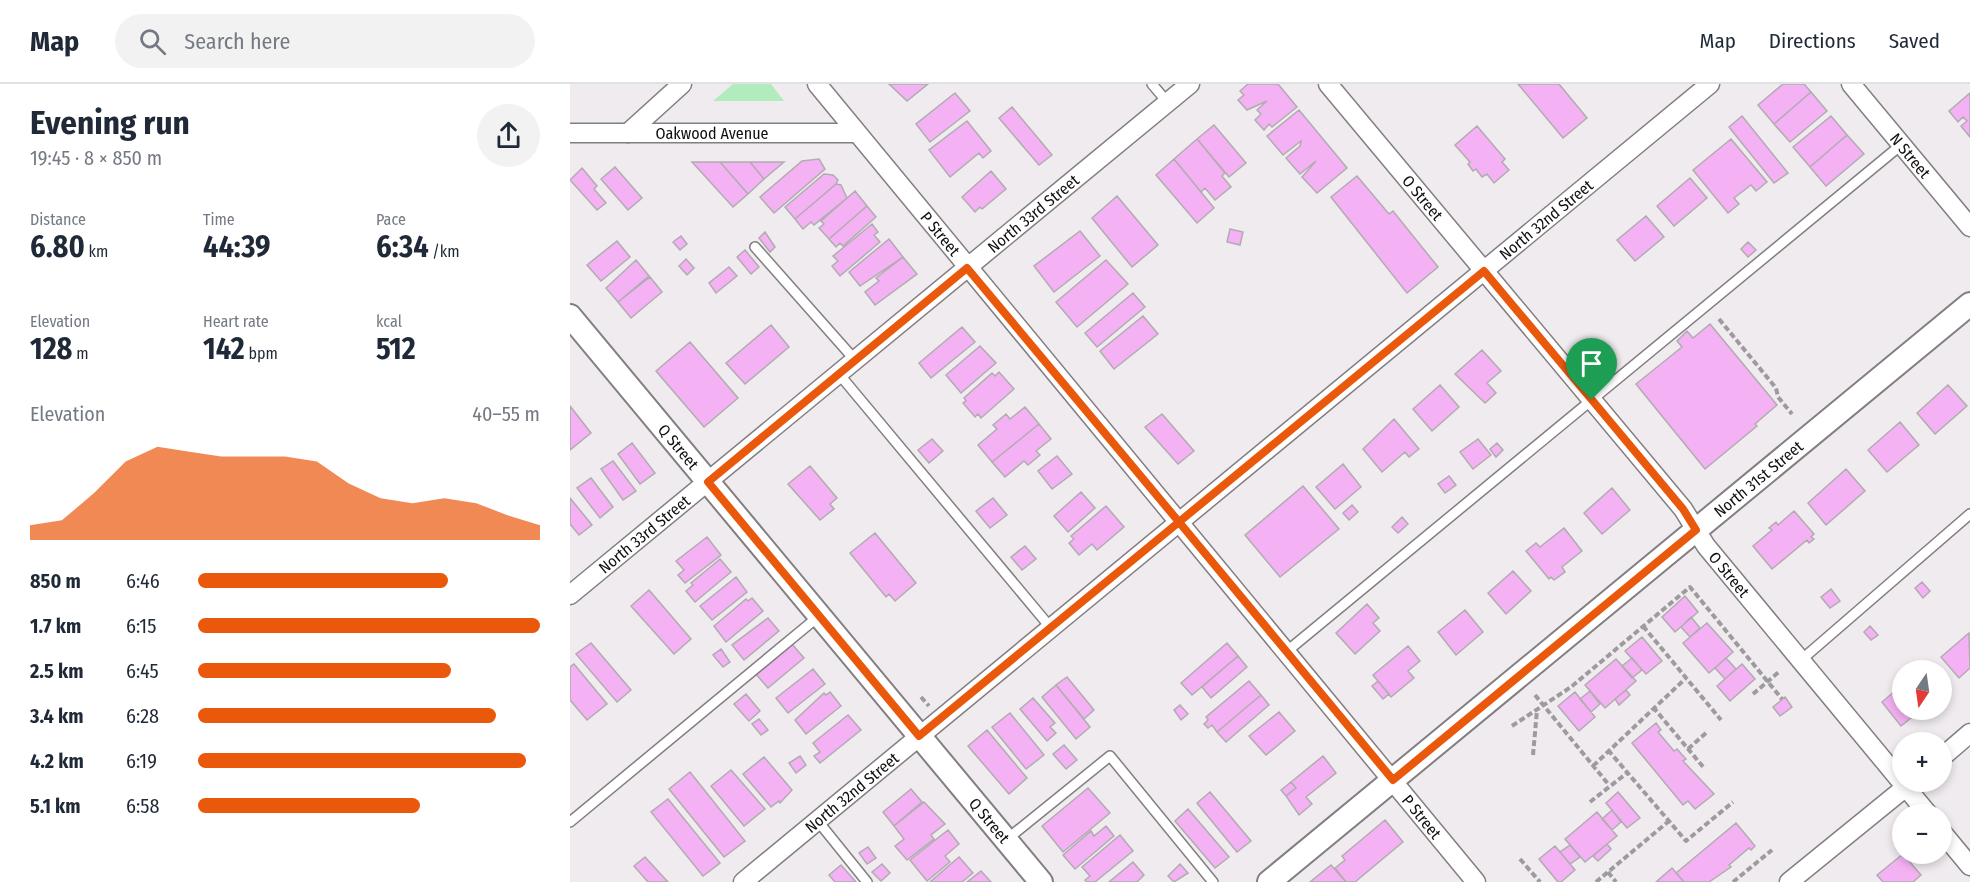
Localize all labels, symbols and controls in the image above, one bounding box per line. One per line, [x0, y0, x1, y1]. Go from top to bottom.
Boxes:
search box [115, 14, 535, 68]
text: Map [30, 25, 79, 58]
icon: search [136, 25, 169, 58]
text: Search here [184, 28, 290, 55]
text: Map [1699, 28, 1736, 54]
text: Directions [1769, 28, 1856, 54]
text: Saved [1889, 28, 1940, 54]
text: Evening run [30, 103, 190, 143]
button: share [477, 104, 540, 167]
street label: Oakwood Avenue [656, 124, 769, 143]
street label: N Street [1886, 129, 1935, 182]
text: 19:45 · 8 × 850 m [30, 146, 162, 170]
street label: North 33rd Street [984, 170, 1083, 256]
street label: O Street [1399, 171, 1448, 225]
street label: North 32nd Street [1495, 175, 1597, 263]
street label: P Street [917, 208, 965, 260]
text: Distance [30, 210, 86, 229]
text: Time [203, 210, 235, 229]
text: Pace [376, 210, 406, 229]
text: 6.80 [30, 229, 85, 265]
text: 44:39 [203, 229, 271, 265]
text: 6:34 [376, 229, 429, 265]
text: km [85, 242, 108, 261]
text: /km [429, 242, 460, 261]
text: Elevation [30, 312, 90, 331]
text: Heart rate [203, 312, 269, 331]
text: kcal [376, 312, 402, 331]
text: 128 [30, 331, 72, 367]
text: 142 [203, 331, 245, 367]
text: 512 [376, 331, 416, 367]
pin [1566, 338, 1617, 400]
text: m [72, 344, 89, 363]
text: bpm [245, 344, 278, 363]
icon: arrive [1575, 347, 1608, 380]
text: Elevation [30, 402, 105, 426]
text: 40–55 m [472, 402, 540, 426]
street label: Q Street [654, 420, 704, 474]
street label: North 31st Street [1710, 436, 1807, 521]
street label: North 33rd Street [595, 490, 694, 577]
street label: O Street [1705, 548, 1754, 601]
text: 850 m [30, 569, 81, 593]
text: 6:46 [126, 569, 160, 593]
text: 1.7 km [30, 614, 81, 638]
text: 6:15 [126, 614, 156, 638]
text: 2.5 km [30, 659, 83, 683]
text: 6:45 [126, 659, 159, 683]
north arrow [1892, 660, 1952, 720]
map controls [1892, 660, 1952, 864]
text: 3.4 km [30, 704, 83, 728]
text: 6:28 [126, 704, 159, 728]
button: + [1892, 732, 1952, 792]
street label: North 32nd Street [801, 748, 903, 836]
text: 4.2 km [30, 749, 84, 773]
text: 6:19 [126, 749, 157, 773]
street label: P Street [1398, 791, 1446, 843]
text: 5.1 km [30, 794, 80, 818]
text: 6:58 [126, 794, 159, 818]
street label: Q Street [965, 794, 1014, 847]
button: − [1892, 804, 1952, 864]

